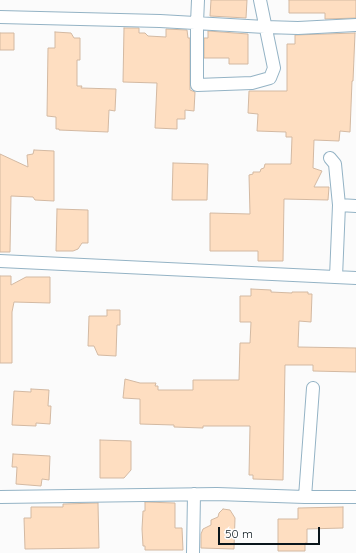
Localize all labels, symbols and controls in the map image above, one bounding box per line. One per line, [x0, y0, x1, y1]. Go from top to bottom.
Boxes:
scale bar [220, 519, 322, 545]
text: 50 m [225, 526, 253, 541]

